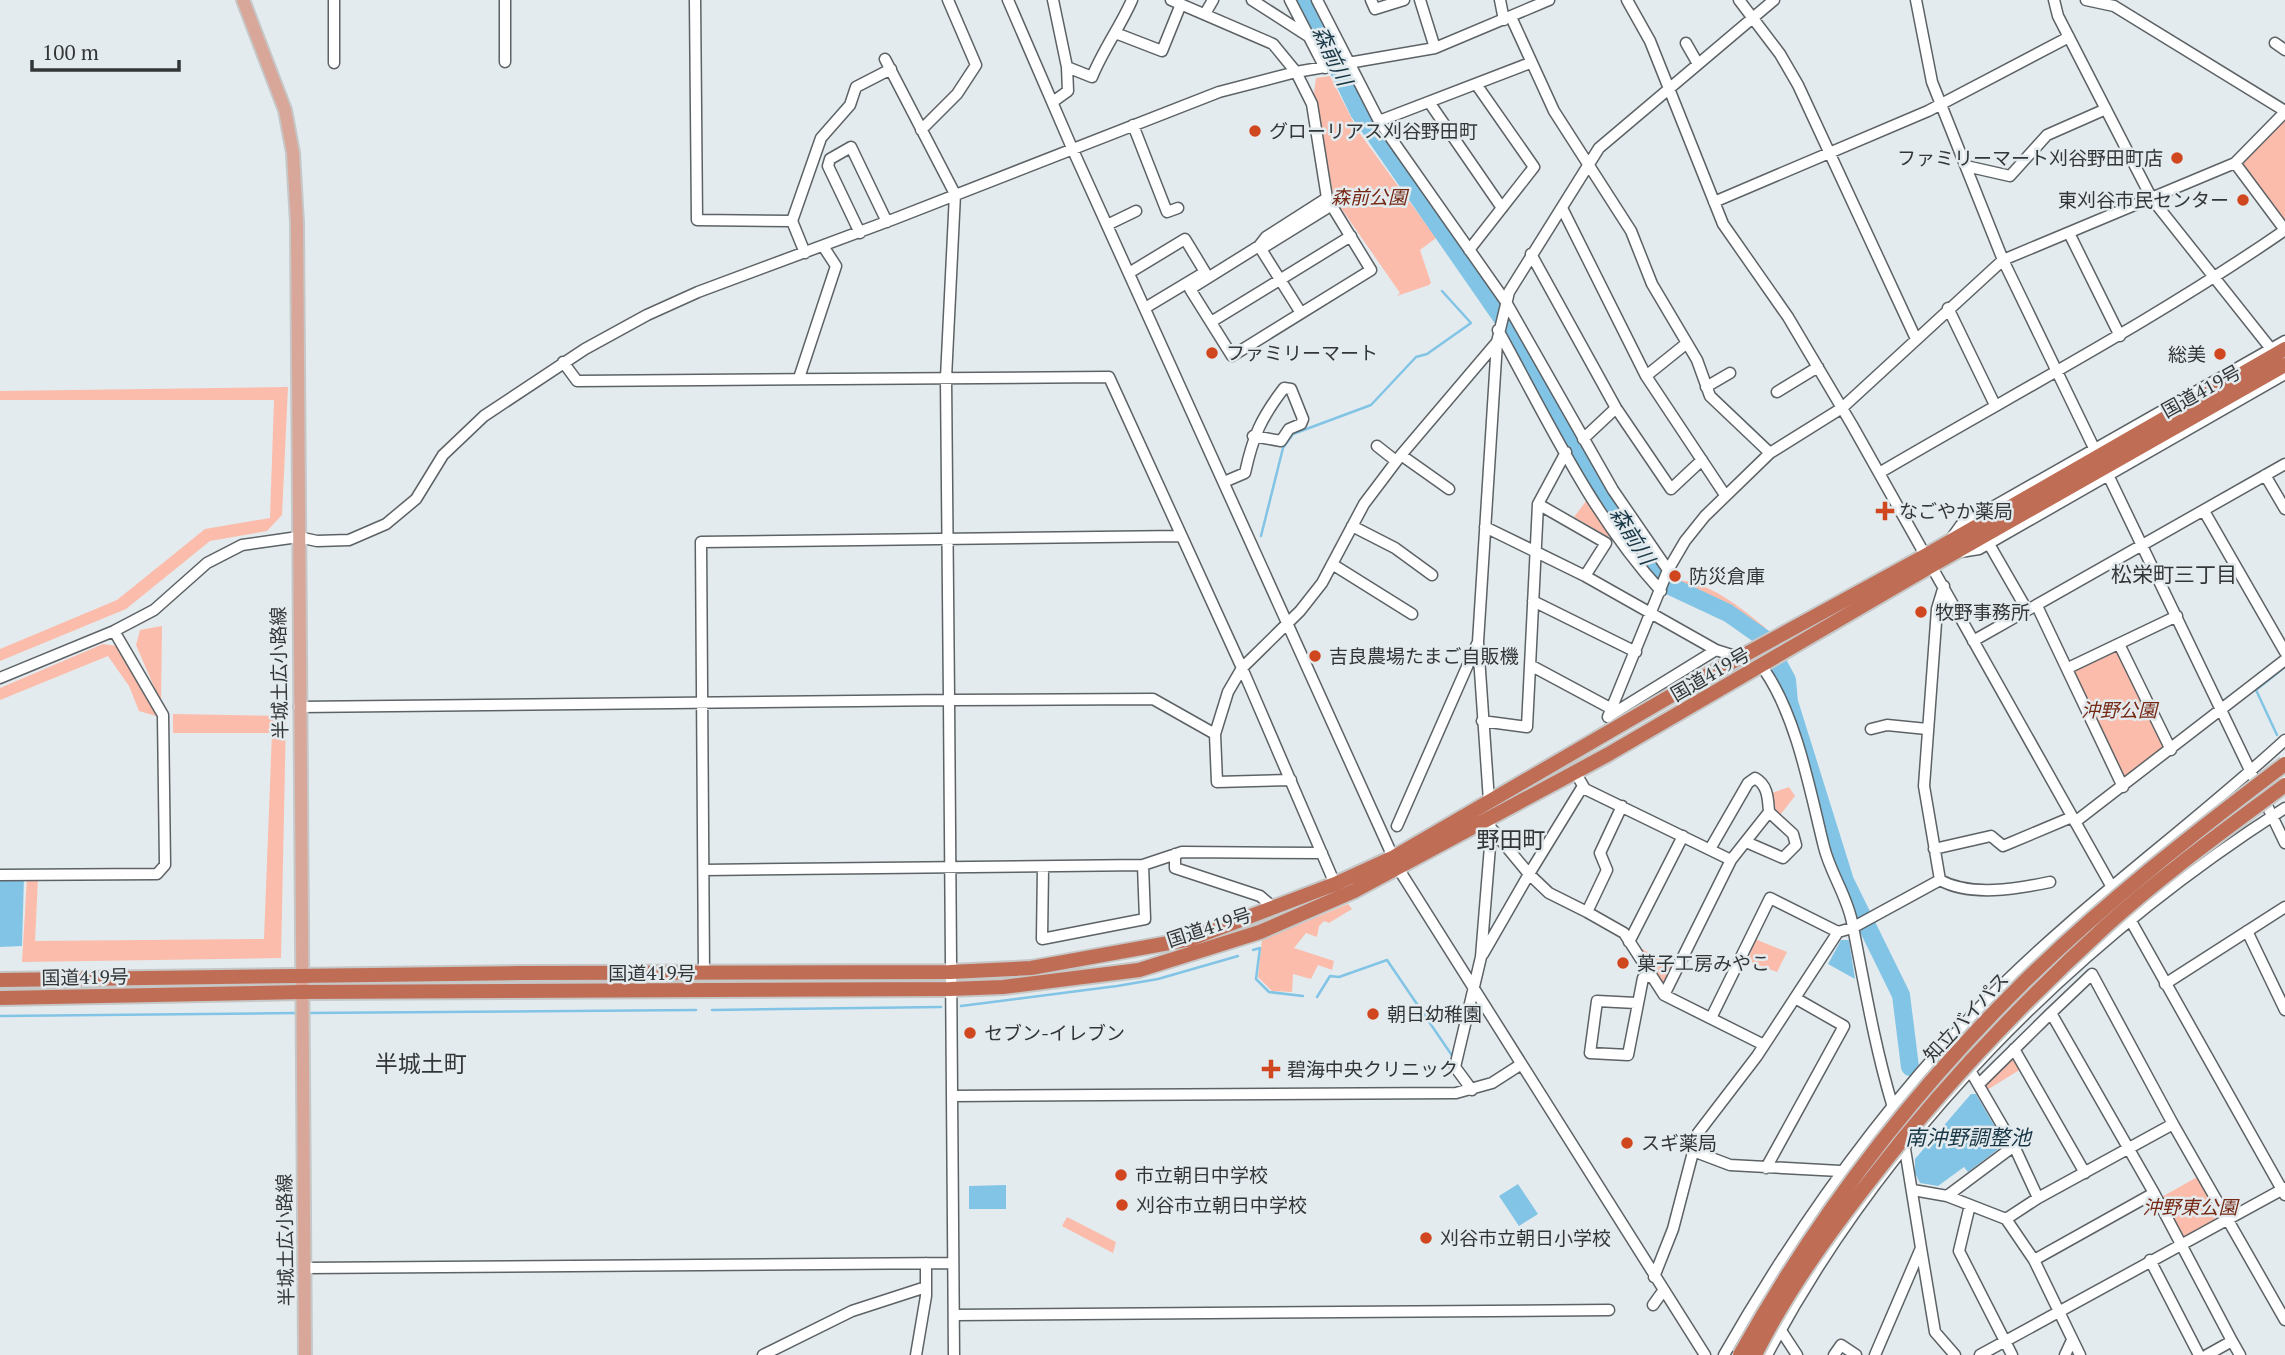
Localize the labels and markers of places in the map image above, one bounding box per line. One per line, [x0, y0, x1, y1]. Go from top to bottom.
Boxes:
place label: グローリアス刈谷野田町 [1269, 118, 1478, 143]
marker: グローリアス刈谷野田町 [1247, 123, 1263, 139]
place label: ファミリーマート刈谷野田町店 [1897, 145, 2163, 170]
marker: ファミリーマート刈谷野田町店 [2169, 150, 2185, 166]
place label: 東刈谷市民センター [2058, 187, 2229, 212]
marker: 東刈谷市民センター [2235, 192, 2251, 208]
place label: ファミリーマート [1226, 340, 1378, 365]
place label: 総美 [2168, 341, 2206, 366]
marker: ファミリーマート [1204, 345, 1220, 361]
marker: 総美 [2212, 346, 2228, 362]
place label: なごやか薬局 [1899, 498, 2013, 523]
marker: なごやか薬局 [1877, 503, 1893, 519]
place label: 防災倉庫 [1689, 563, 1765, 588]
marker: 防災倉庫 [1667, 568, 1683, 584]
place label: 牧野事務所 [1935, 599, 2030, 624]
marker: 牧野事務所 [1913, 604, 1929, 620]
place label: 吉良農場たまご自販機 [1329, 643, 1518, 668]
marker: 吉良農場たまご自販機 [1307, 648, 1323, 664]
place label: 菓子工房みやこ [1637, 950, 1770, 975]
marker: 菓子工房みやこ [1615, 955, 1631, 971]
place label: 朝日幼稚園 [1387, 1001, 1482, 1026]
marker: 朝日幼稚園 [1365, 1006, 1381, 1022]
place label: セブン-イレブン [984, 1020, 1125, 1045]
marker: セブン-イレブン [962, 1025, 978, 1041]
place label: 碧海中央クリニック [1287, 1056, 1458, 1081]
marker: 碧海中央クリニック [1261, 1059, 1281, 1079]
place label: スギ薬局 [1641, 1130, 1717, 1155]
marker: スギ薬局 [1619, 1135, 1635, 1151]
place label: 市立朝日中学校 [1135, 1162, 1268, 1187]
marker: 市立朝日中学校 [1113, 1167, 1129, 1183]
place label: 刈谷市立朝日中学校 [1136, 1192, 1307, 1217]
marker: 刈谷市立朝日中学校 [1114, 1197, 1130, 1213]
place label: 刈谷市立朝日小学校 [1440, 1225, 1611, 1250]
marker: 刈谷市立朝日小学校 [1418, 1230, 1434, 1246]

